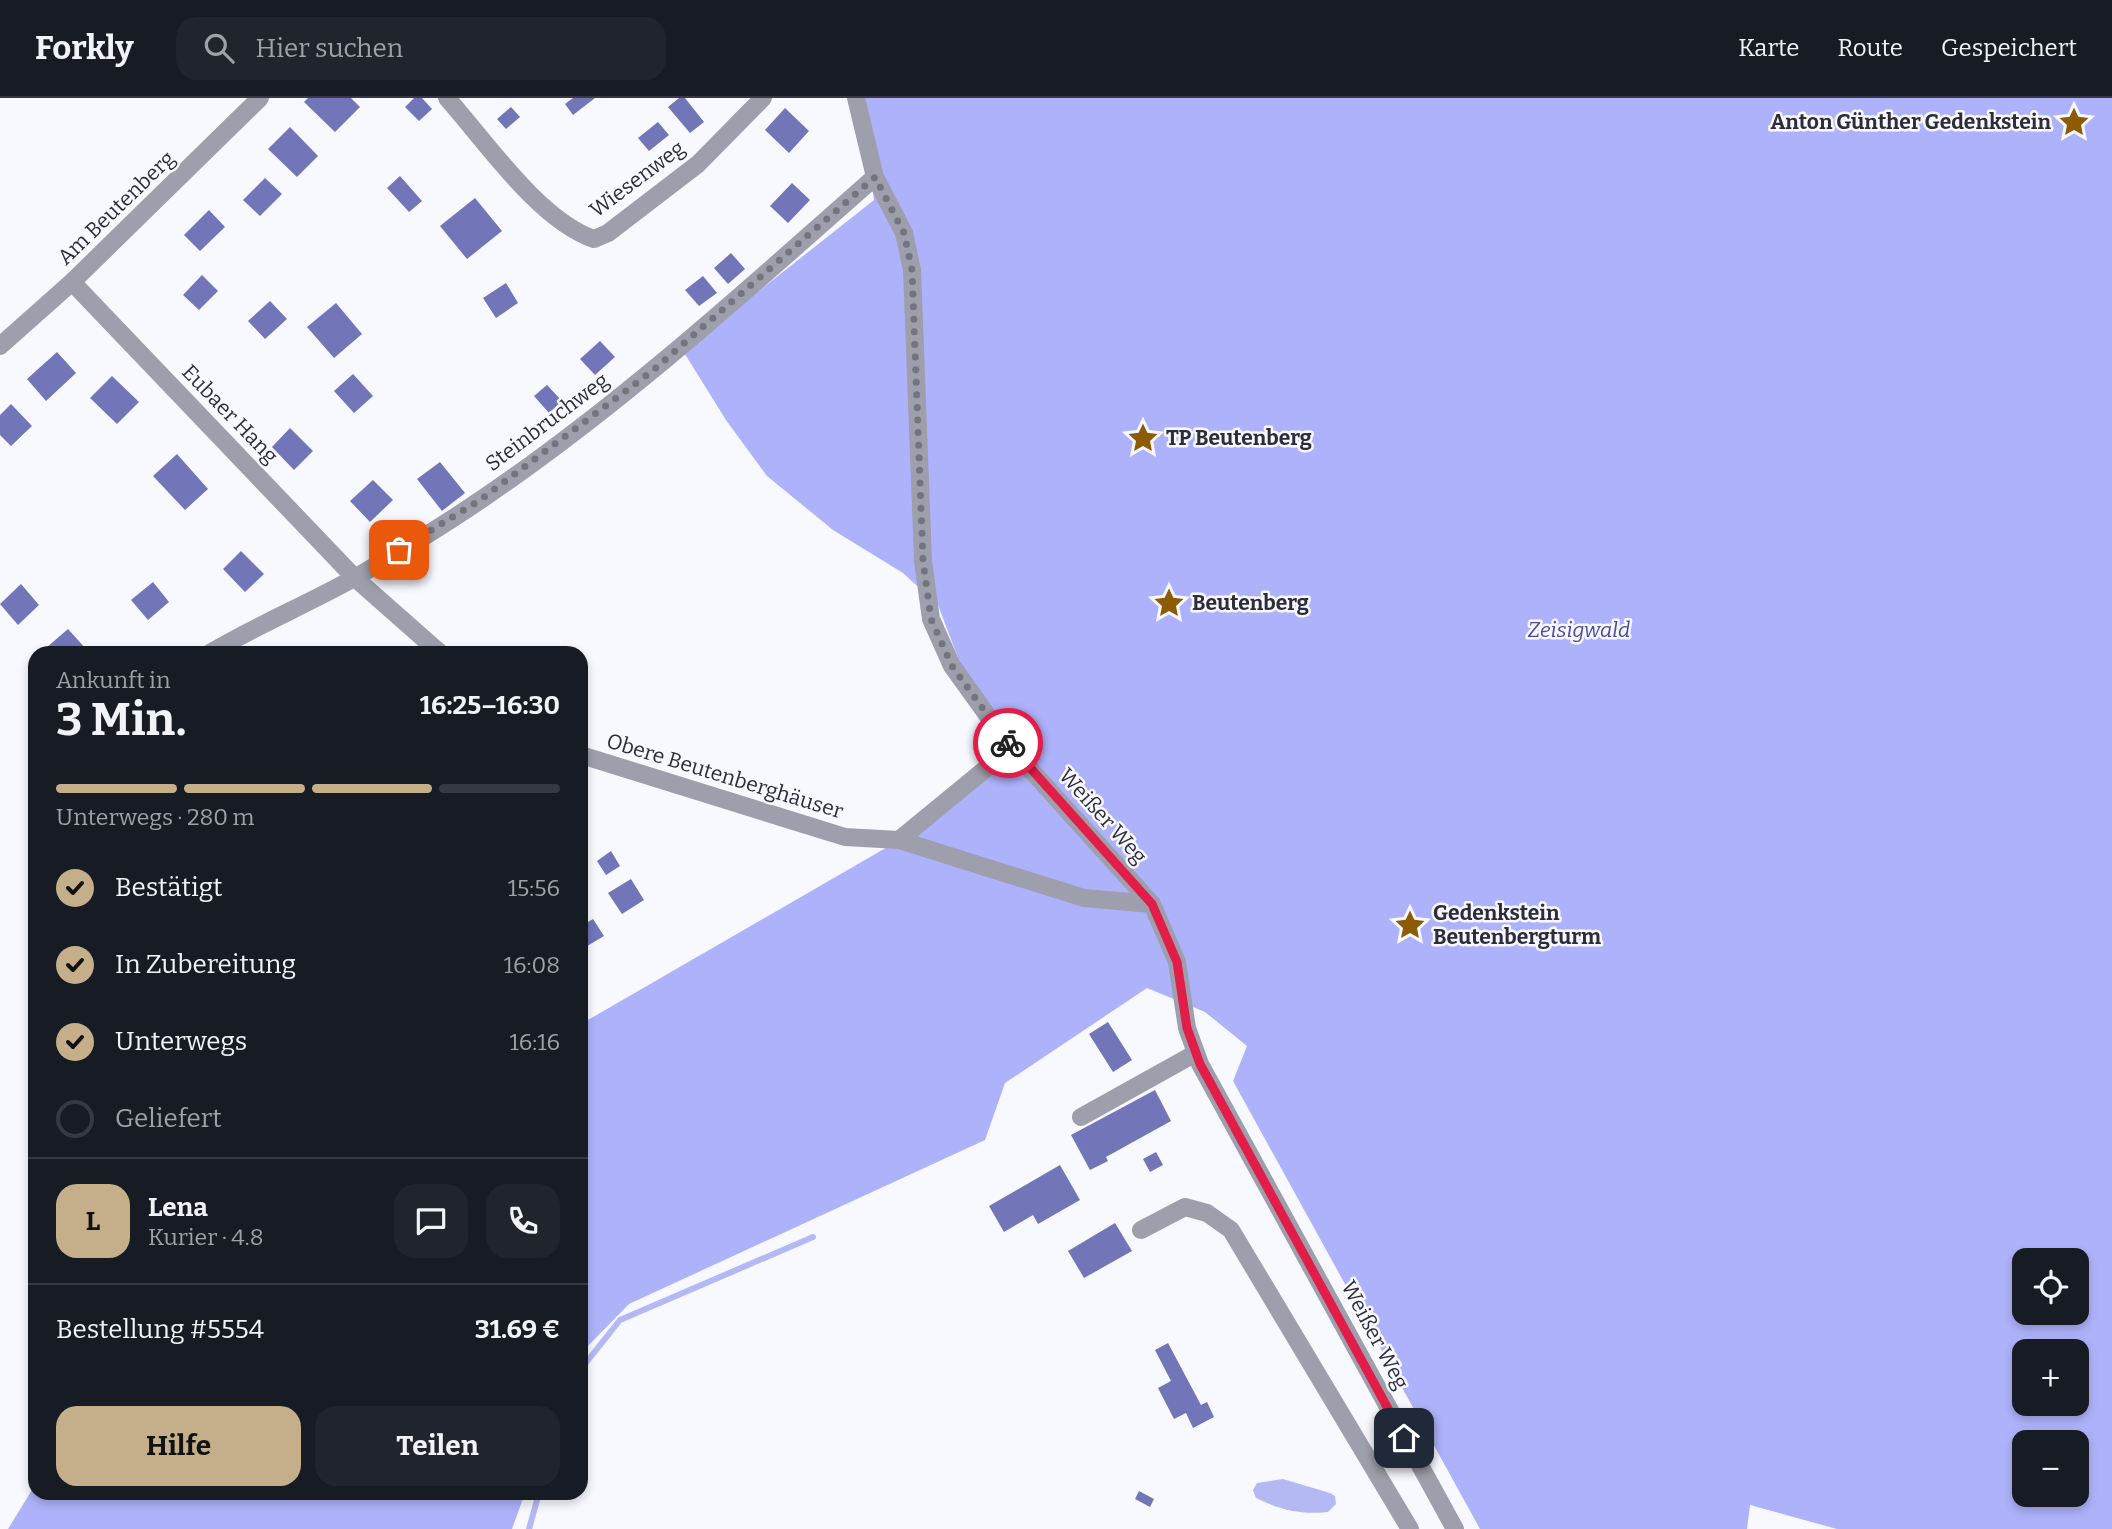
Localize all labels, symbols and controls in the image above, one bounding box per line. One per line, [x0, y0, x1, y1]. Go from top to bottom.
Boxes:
search box [176, 17, 666, 80]
text: Forkly [35, 28, 134, 68]
icon: search [200, 29, 238, 67]
text: Hier suchen [256, 33, 403, 64]
text: Karte [1738, 34, 1800, 62]
text: Route [1838, 34, 1903, 62]
text: Gespeichert [1941, 34, 2077, 62]
place icon: Anton Günther Gedenkstein [2057, 105, 2091, 139]
place label: Anton Günther Gedenkstein [1771, 109, 2051, 135]
street label: Wiesenweg [584, 135, 690, 223]
street label: Am Beutenberg [52, 145, 180, 270]
street label: Eubaer Hang [176, 359, 284, 469]
street label: Steinbruchweg [480, 367, 614, 477]
place icon: TP Beutenberg [1126, 421, 1160, 455]
place label: TP Beutenberg [1166, 425, 1312, 451]
pin [369, 520, 429, 580]
icon: bag [380, 531, 418, 569]
place icon: Beutenberg [1152, 586, 1186, 620]
place label: Beutenberg [1192, 590, 1309, 616]
park label: Zeisigwald [1528, 617, 1630, 643]
text: Ankunft in [56, 666, 171, 694]
text: 16:25–16:30 [420, 690, 560, 721]
text: 3 Min. [56, 692, 187, 747]
courier [973, 708, 1043, 778]
icon: bike [989, 724, 1027, 762]
street label: Obere Beutenberghäuser [604, 728, 846, 824]
street label: Weißer Weg [1053, 763, 1153, 869]
text: Unterwegs · 280 m [56, 803, 255, 831]
icon: check [56, 869, 94, 907]
text: Bestätigt [115, 872, 222, 903]
text: 15:56 [508, 874, 560, 902]
place label: Gedenkstein Beutenbergturm [1433, 900, 1601, 950]
place icon: Gedenkstein Beutenbergturm [1393, 908, 1427, 942]
icon: check [56, 946, 94, 984]
text: In Zubereitung [115, 949, 296, 980]
text: 16:08 [504, 951, 560, 979]
icon: check [56, 1023, 94, 1061]
text: Unterwegs [115, 1026, 247, 1057]
text: 16:16 [509, 1028, 560, 1056]
text: Geliefert [115, 1103, 222, 1134]
button: chat [394, 1184, 468, 1258]
button: phone [486, 1184, 560, 1258]
text: Lena [148, 1192, 208, 1223]
text: L [86, 1206, 100, 1237]
text: Kurier · 4.8 [148, 1223, 263, 1251]
map controls [2012, 1248, 2089, 1507]
button: locate [2012, 1248, 2089, 1325]
street label: Weißer Weg [1336, 1276, 1415, 1394]
text: Bestellung #5554 [56, 1314, 264, 1345]
text: 31.69 € [475, 1314, 560, 1345]
button: + [2012, 1339, 2089, 1416]
button: Hilfe [56, 1406, 301, 1486]
button: Teilen [315, 1406, 560, 1486]
pin [1374, 1408, 1434, 1468]
icon: home [1385, 1419, 1423, 1457]
button: − [2012, 1430, 2089, 1507]

